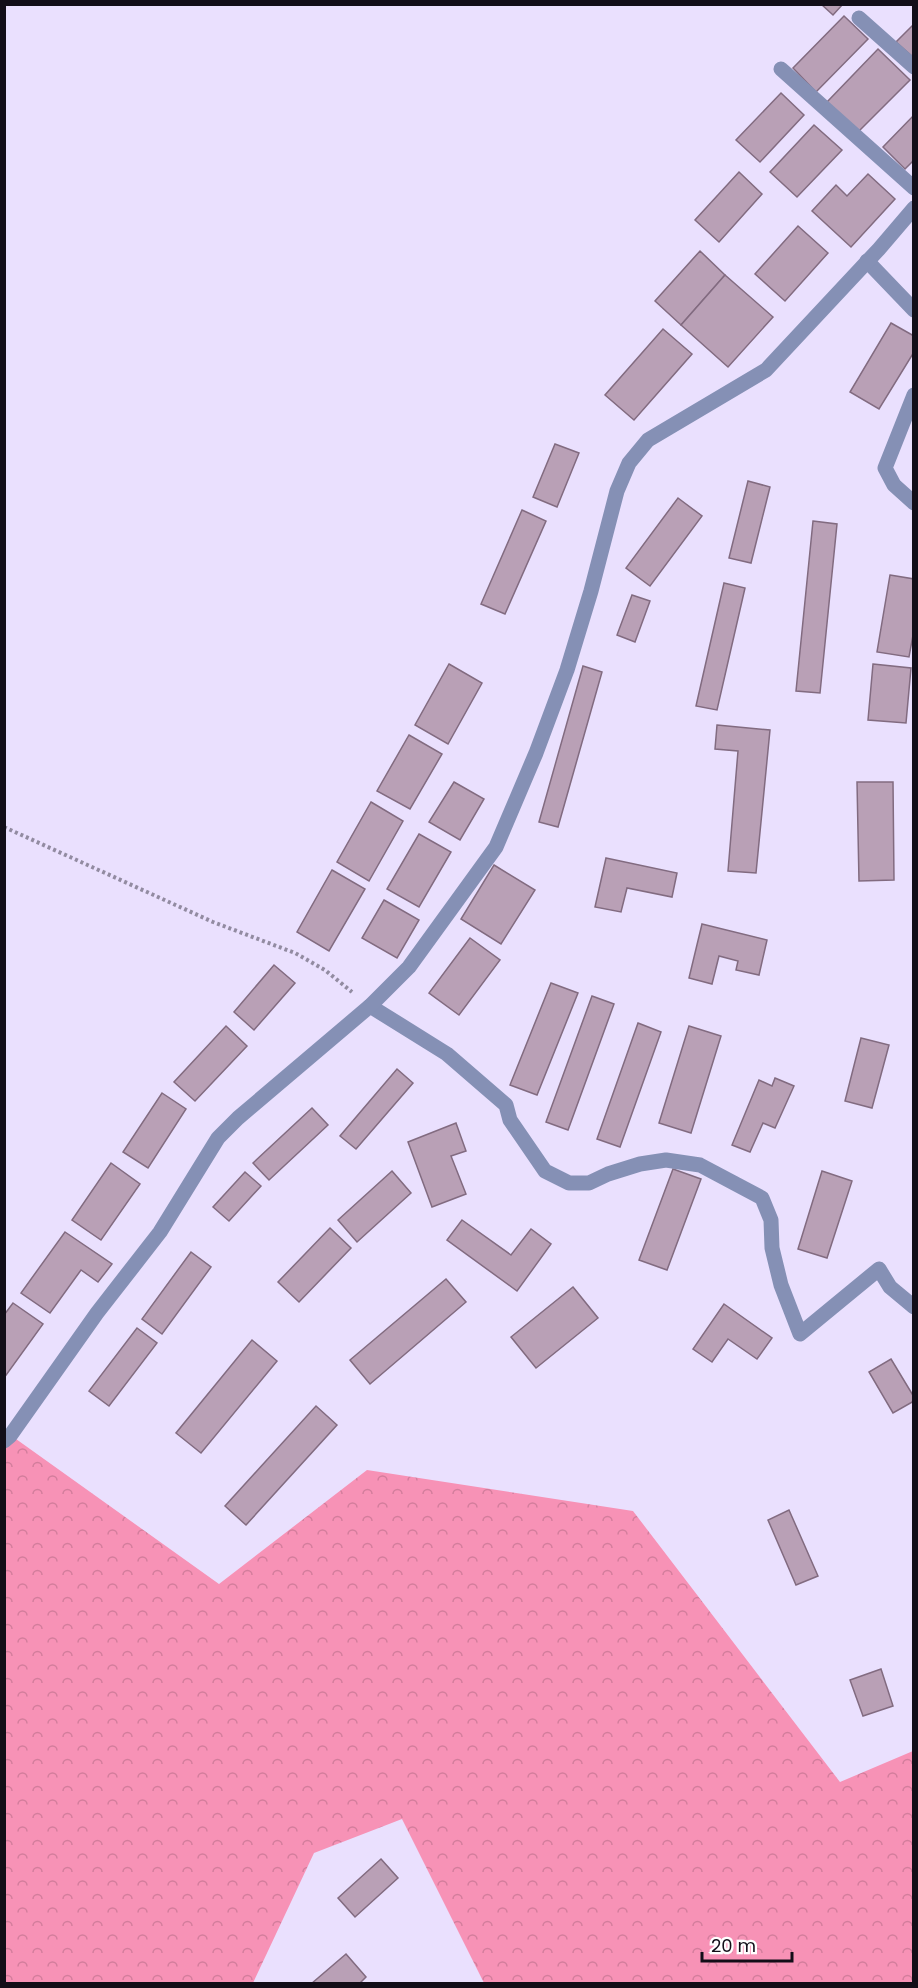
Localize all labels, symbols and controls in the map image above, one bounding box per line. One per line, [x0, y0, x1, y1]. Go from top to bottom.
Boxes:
scale bar [702, 1925, 792, 1963]
text: 20 m [711, 1933, 756, 1958]

